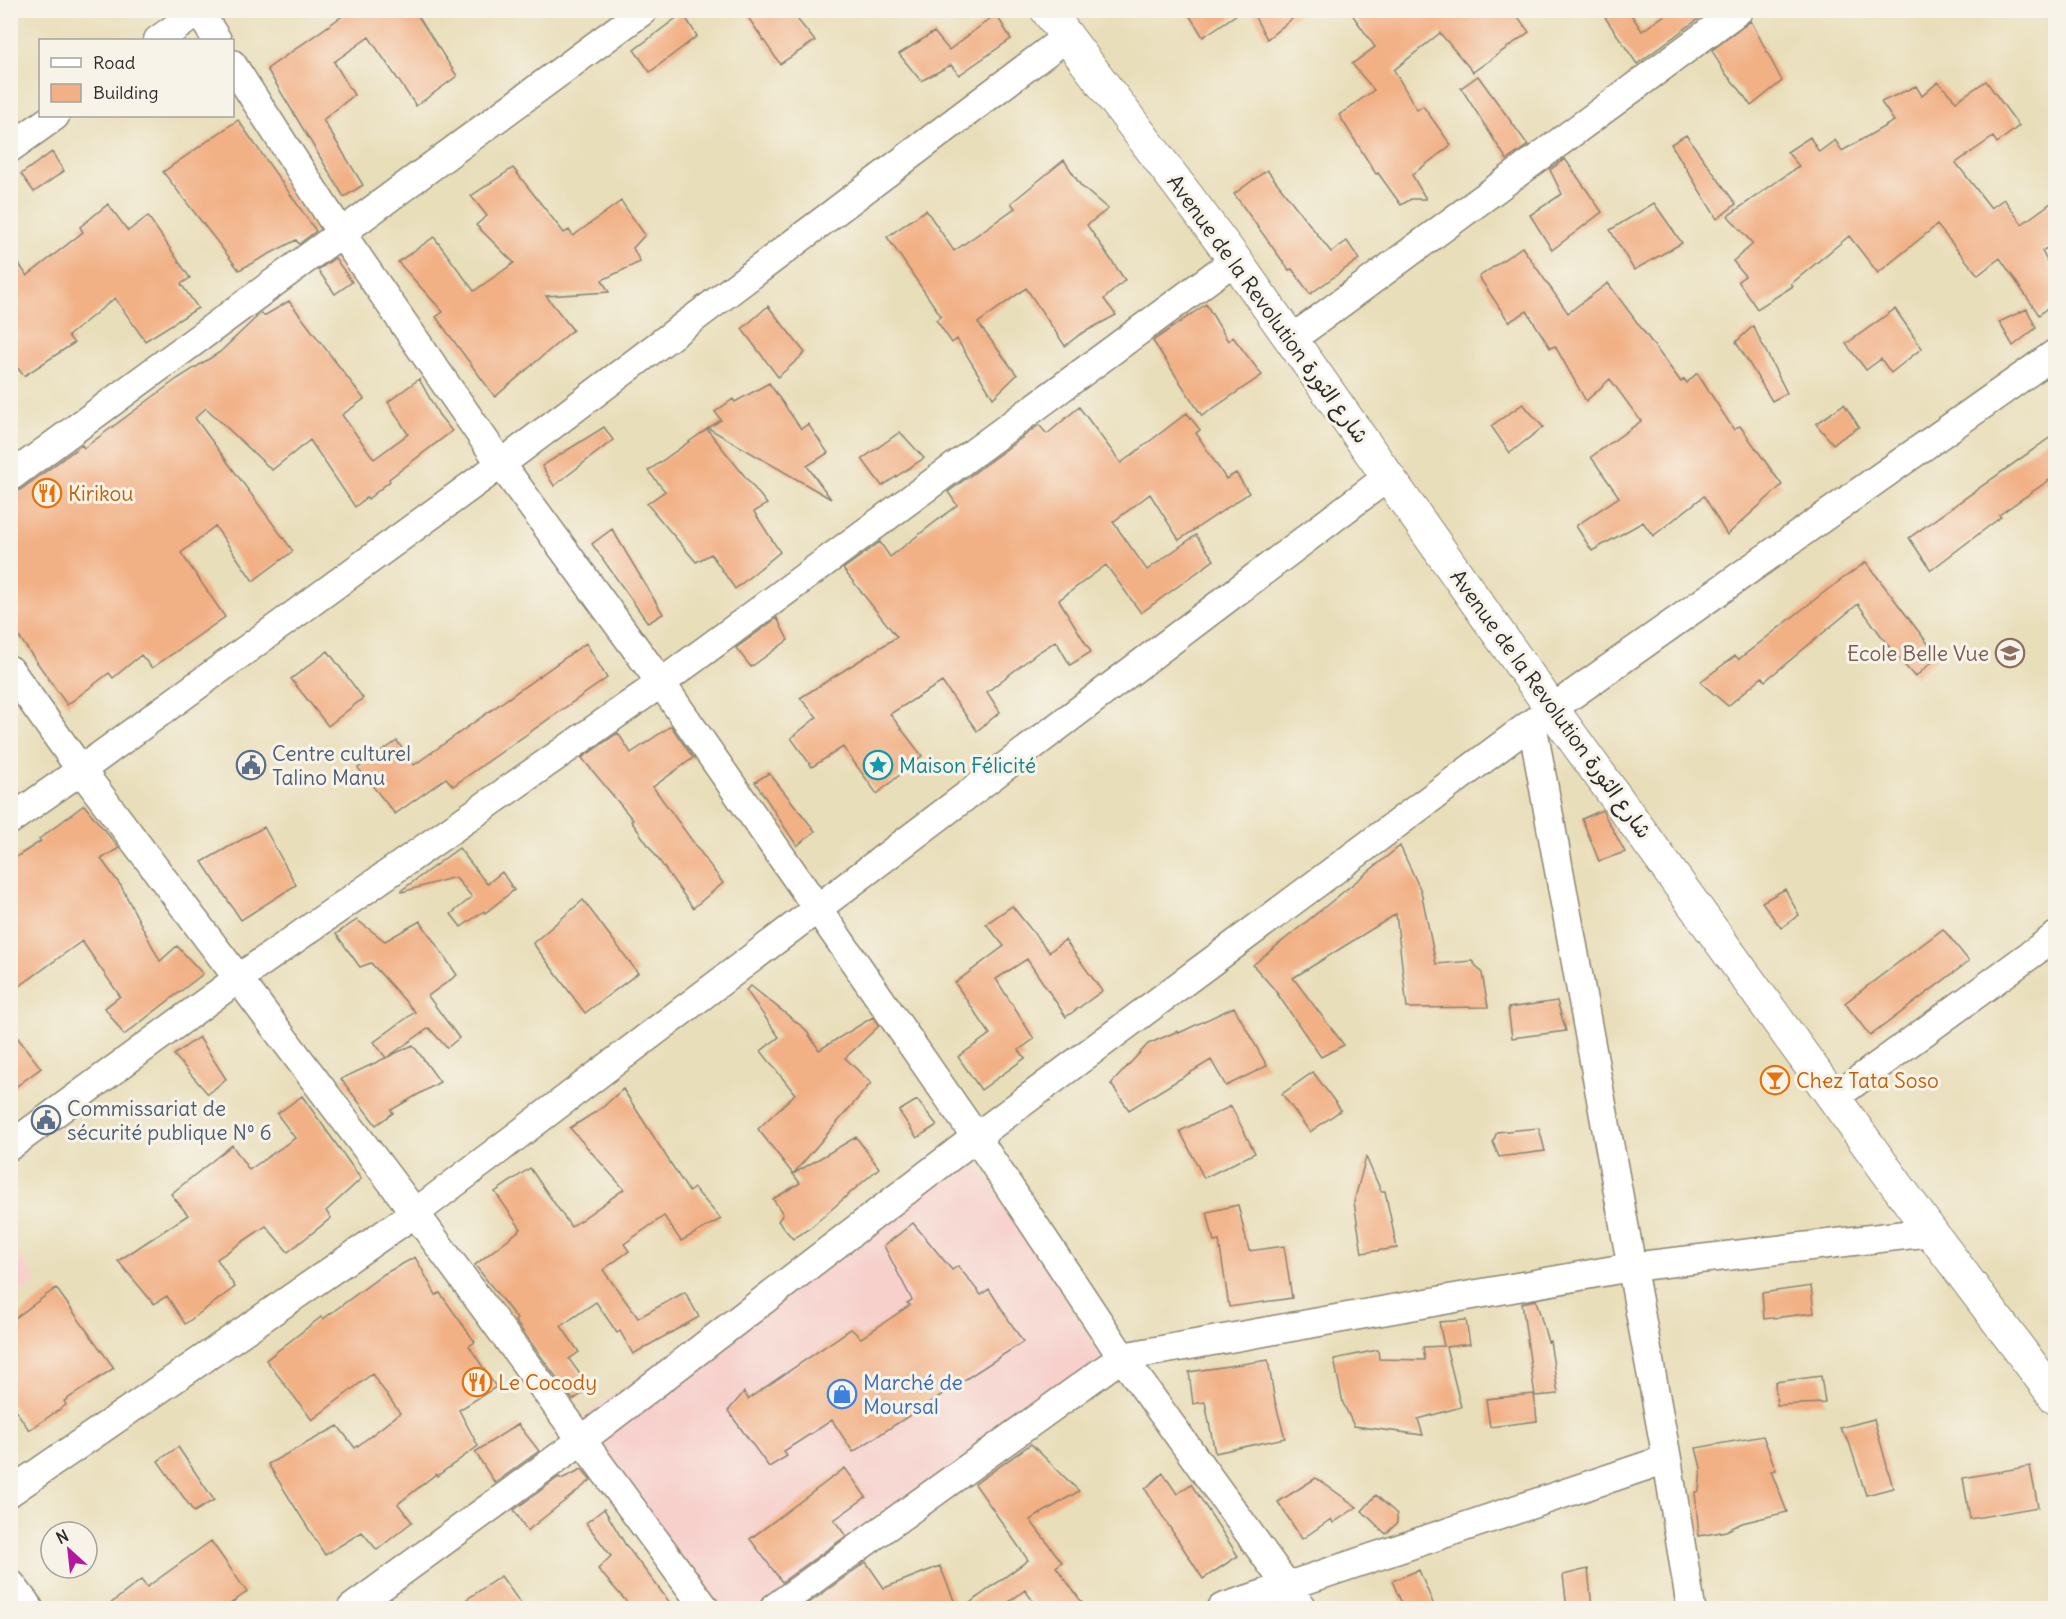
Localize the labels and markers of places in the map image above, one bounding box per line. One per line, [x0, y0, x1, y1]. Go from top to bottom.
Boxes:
restaurant icon: Kirikou [31, 477, 63, 509]
place label: Kirikou [68, 480, 134, 507]
school or university icon: Ecole Belle Vue [1994, 637, 2026, 669]
place label: Ecole Belle Vue [1847, 640, 1989, 667]
place label: Centre culturel Talino Manu [272, 740, 411, 791]
public building icon: Centre culturel Talino Manu [235, 749, 267, 781]
place icon: Maison Félicité [862, 749, 894, 781]
place label: Maison Félicité [899, 752, 1036, 779]
bar icon: Chez Tata Soso [1759, 1064, 1791, 1096]
place label: Chez Tata Soso [1796, 1067, 1939, 1094]
place label: Commissariat de sécurité publique Nº 6 [67, 1095, 272, 1146]
public building icon: Commissariat de sécurité publique Nº 6 [30, 1104, 62, 1136]
restaurant icon: Le Cocody [461, 1366, 493, 1398]
place label: Le Cocody [498, 1369, 597, 1396]
place label: Marché de Moursal [863, 1369, 963, 1420]
shop icon: Marché de Moursal [826, 1378, 858, 1410]

